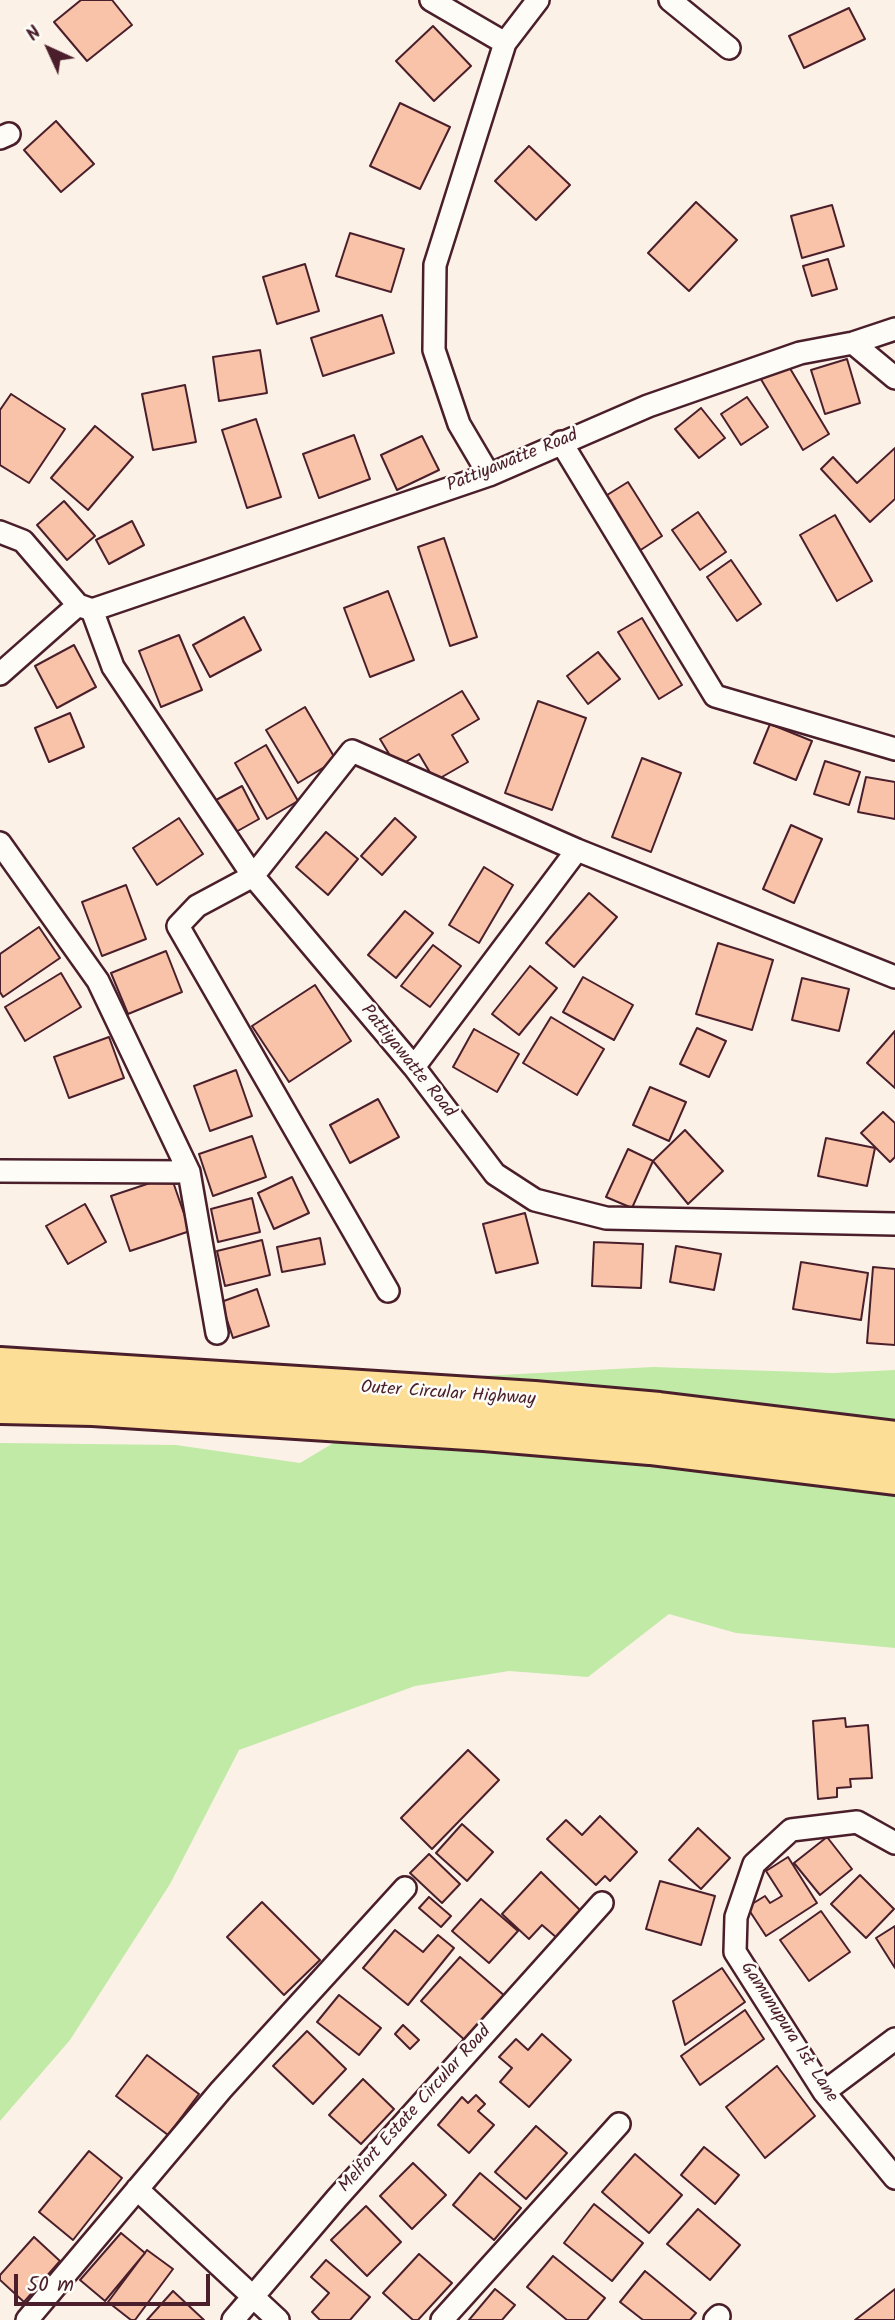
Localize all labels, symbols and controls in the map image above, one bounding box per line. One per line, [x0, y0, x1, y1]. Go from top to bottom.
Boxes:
north arrow [14, 14, 84, 84]
text: N [19, 19, 49, 49]
street label: Pattiyawatte Road [444, 426, 582, 498]
street label: Pattiyawatte Road [355, 1001, 459, 1123]
street label: Outer Circular Highway [360, 1378, 536, 1412]
street label: Gamunupura 1st Lane [735, 1959, 841, 2107]
street label: Melfort Estate Circular Road [335, 2022, 497, 2198]
scale bar [18, 2260, 214, 2304]
text: 50 m [27, 2269, 74, 2302]

